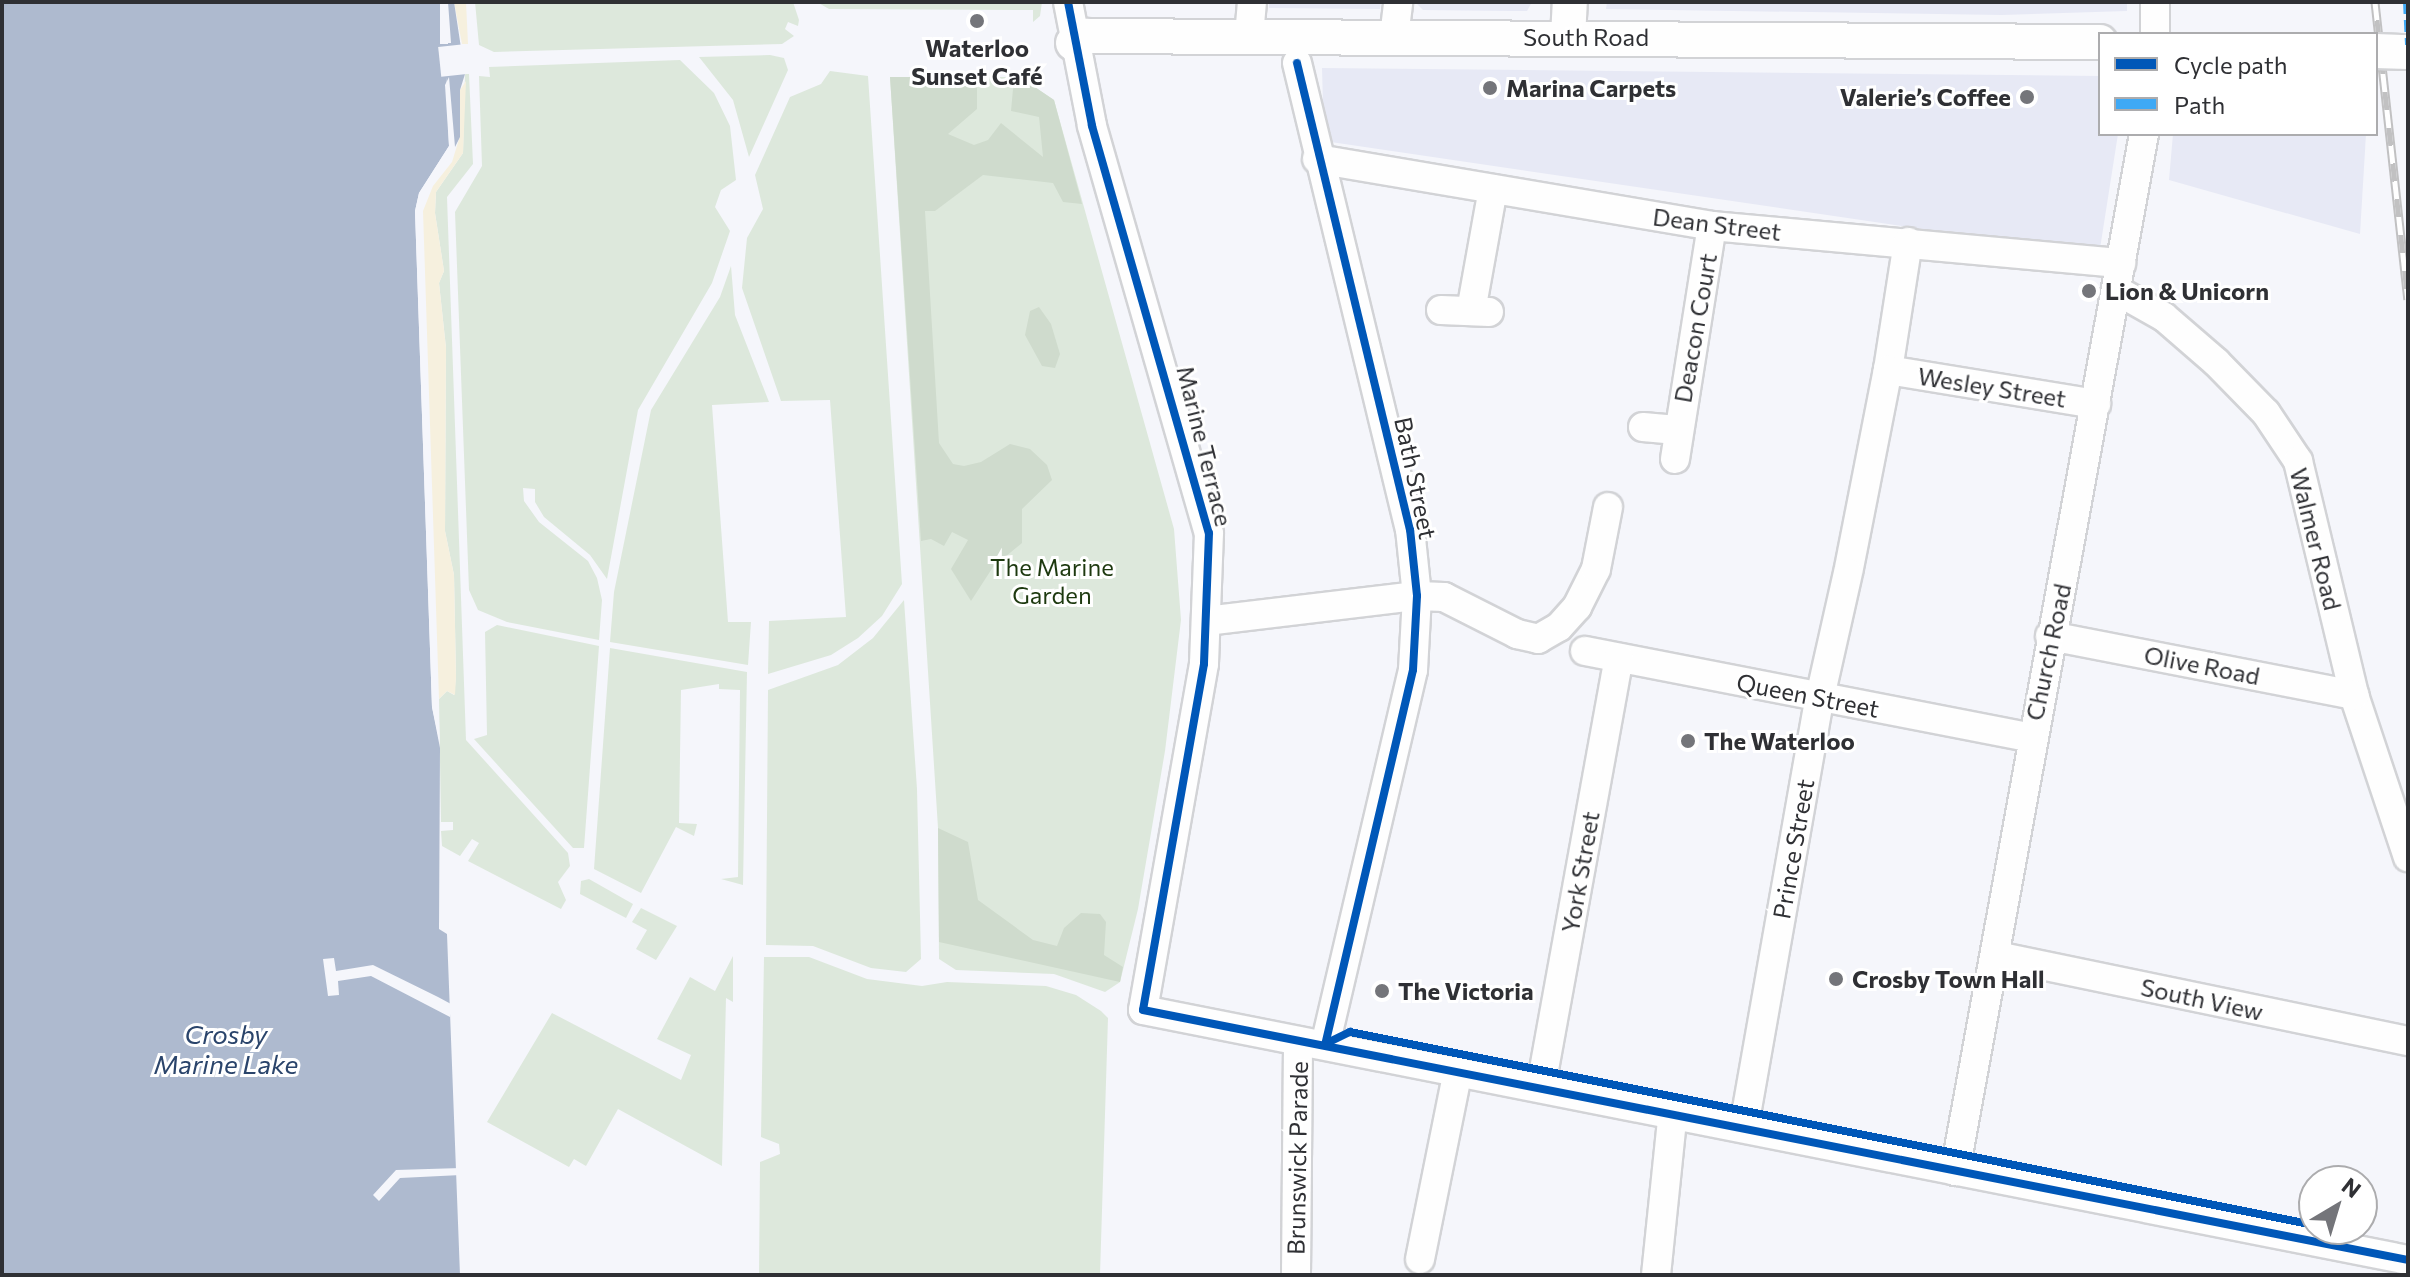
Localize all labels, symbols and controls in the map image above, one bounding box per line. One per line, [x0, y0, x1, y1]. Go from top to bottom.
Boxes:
marker: Waterloo Sunset Café [968, 12, 986, 30]
street label: South Road [1523, 23, 1649, 51]
legend [2098, 32, 2378, 136]
place label: Waterloo Sunset Café [911, 34, 1043, 90]
text: Cycle path [2174, 50, 2288, 79]
place label: Marina Carpets [1506, 74, 1676, 102]
marker: Marina Carpets [1481, 79, 1499, 97]
place label: Valerie’s Coffee [1840, 83, 2011, 111]
marker: Valerie’s Coffee [2018, 88, 2036, 106]
text: Path [2174, 90, 2225, 119]
street label: Dean Street [1651, 202, 1783, 246]
street label: Deacon Court [1668, 251, 1722, 405]
place label: Lion & Unicorn [2105, 277, 2269, 305]
marker: Lion & Unicorn [2080, 282, 2098, 300]
street label: Wesley Street [1916, 361, 2068, 413]
street label: Marine Terrace [1171, 363, 1239, 529]
street label: Bath Street [1389, 414, 1443, 542]
street label: Walmer Road [2284, 465, 2348, 613]
park label: The Marine Garden [990, 553, 1114, 609]
street label: Church Road [2019, 581, 2077, 723]
street label: Olive Road [2142, 640, 2262, 690]
street label: Queen Street [1734, 667, 1882, 723]
place label: The Waterloo [1704, 727, 1855, 755]
marker: The Waterloo [1679, 732, 1697, 750]
street label: Prince Street [1767, 777, 1819, 921]
street label: York Street [1555, 809, 1605, 935]
place label: Crosby Town Hall [1852, 965, 2045, 993]
marker: Crosby Town Hall [1827, 970, 1845, 988]
street label: South View [2138, 972, 2266, 1026]
place label: The Victoria [1398, 977, 1534, 1005]
marker: The Victoria [1373, 982, 1391, 1000]
water label: Crosby Marine Lake [154, 1018, 298, 1080]
street label: Brunswick Parade [1281, 1061, 1313, 1255]
north arrow [2298, 1165, 2378, 1245]
text: N [2337, 1172, 2367, 1203]

